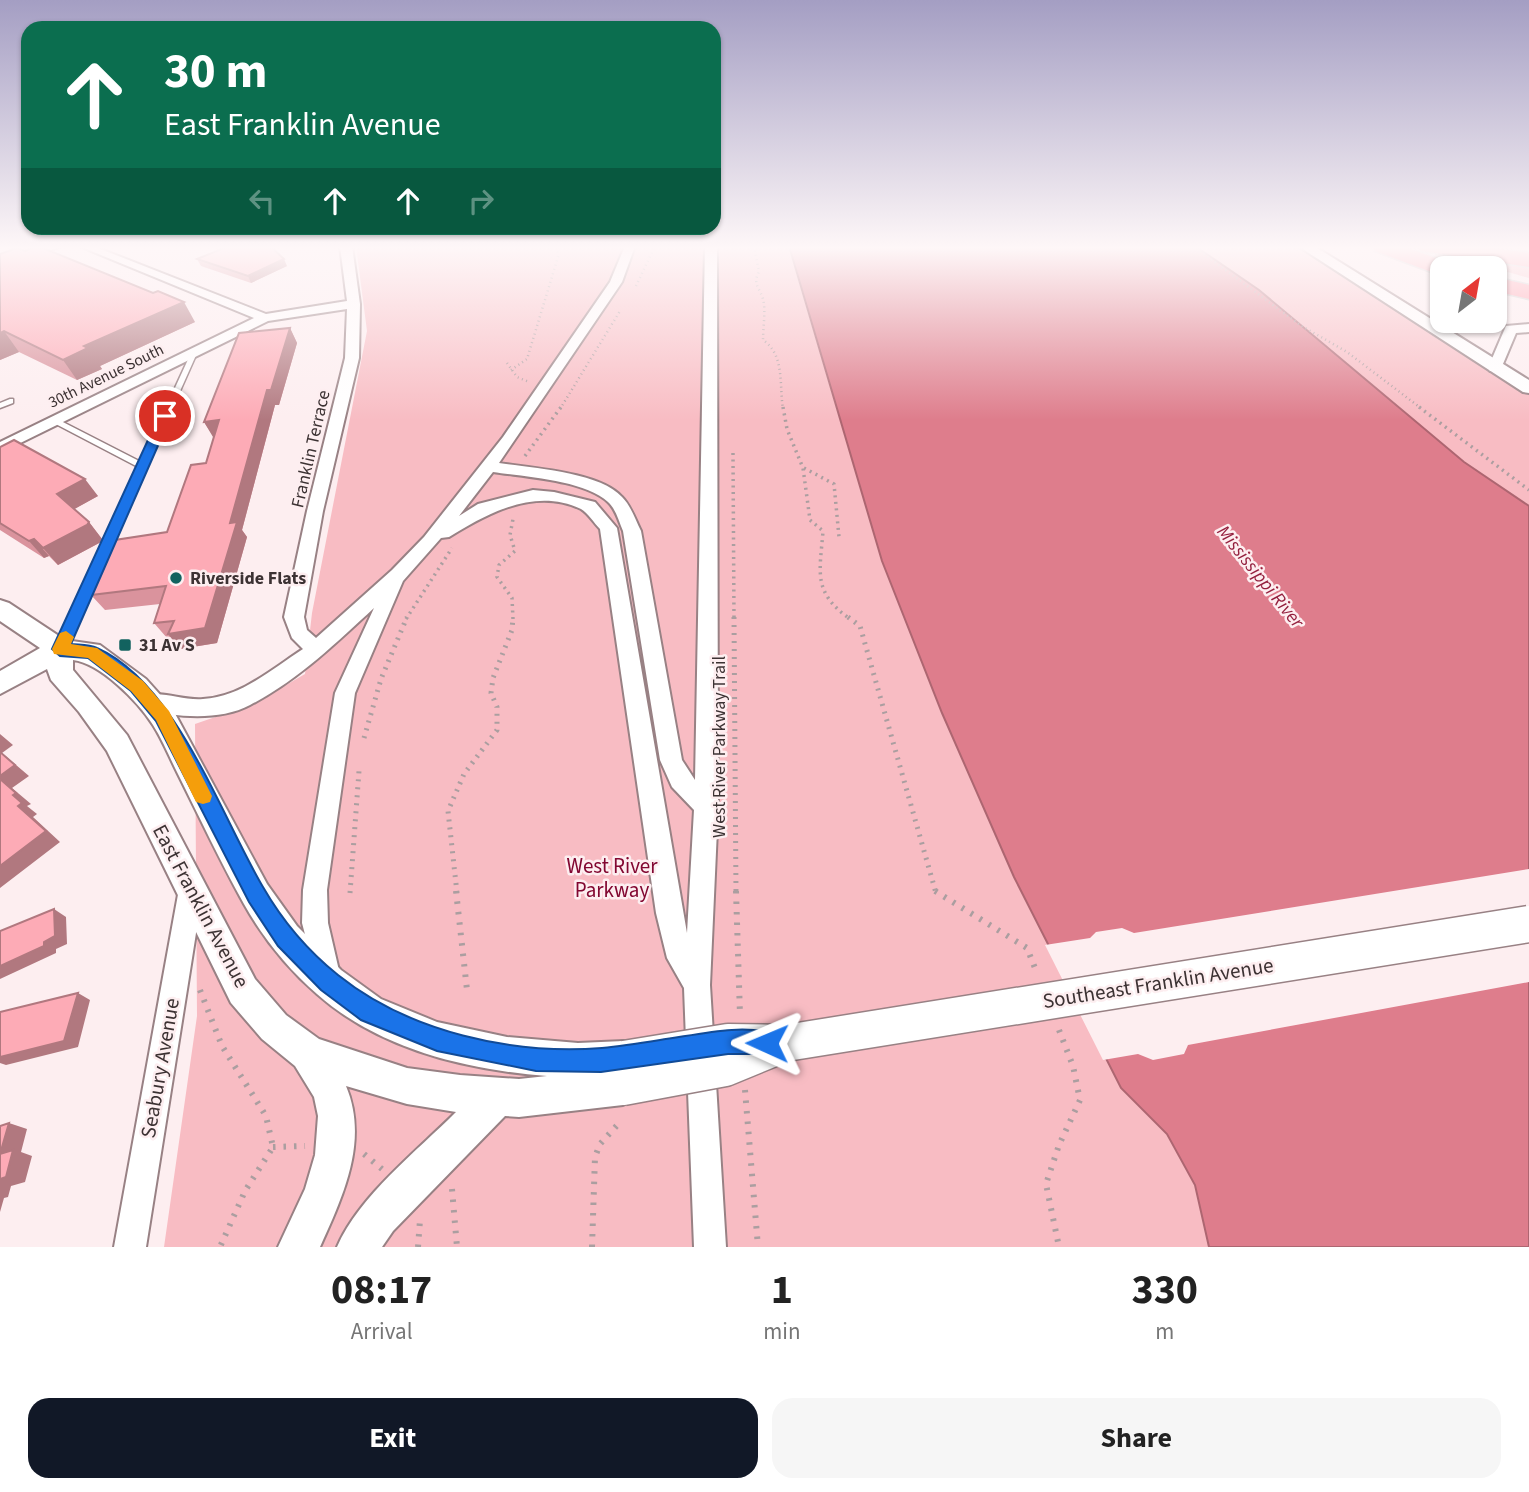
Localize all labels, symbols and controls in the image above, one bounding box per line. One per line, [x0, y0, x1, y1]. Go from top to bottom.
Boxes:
text: 30 m [164, 37, 268, 107]
icon: ahead [49, 49, 140, 140]
text: East Franklin Avenue [164, 102, 441, 148]
icon: left [243, 182, 281, 220]
icon: ahead [316, 182, 354, 220]
icon: ahead [389, 182, 427, 220]
icon: right [462, 182, 500, 220]
north arrow [1430, 256, 1507, 332]
map controls [1430, 256, 1507, 333]
street label: 30th Avenue South [45, 339, 167, 413]
pin [135, 386, 195, 446]
street label: Franklin Terrace [285, 388, 337, 510]
icon: arrive [146, 397, 184, 435]
water label: Mississippi River [1210, 520, 1311, 635]
place label: Riverside Flats [190, 566, 306, 591]
marker: Riverside Flats [168, 570, 184, 586]
place label: 31 Av S [139, 633, 195, 658]
marker: 31 Av S [117, 637, 133, 653]
street label: West River Parkway Trail [707, 656, 732, 838]
street label: East Franklin Avenue [145, 819, 257, 993]
park label: West River Parkway [566, 851, 658, 905]
street label: Southeast Franklin Avenue [1041, 950, 1275, 1016]
street label: Seabury Avenue [133, 996, 187, 1140]
position arrow [730, 1006, 804, 1080]
text: 08:17 [331, 1260, 432, 1320]
text: 1 [771, 1260, 793, 1320]
text: 330 [1131, 1260, 1198, 1320]
text: Arrival [351, 1315, 413, 1348]
text: min [763, 1315, 801, 1348]
text: m [1155, 1315, 1174, 1348]
button: Exit [28, 1398, 758, 1478]
button: Share [772, 1398, 1501, 1478]

